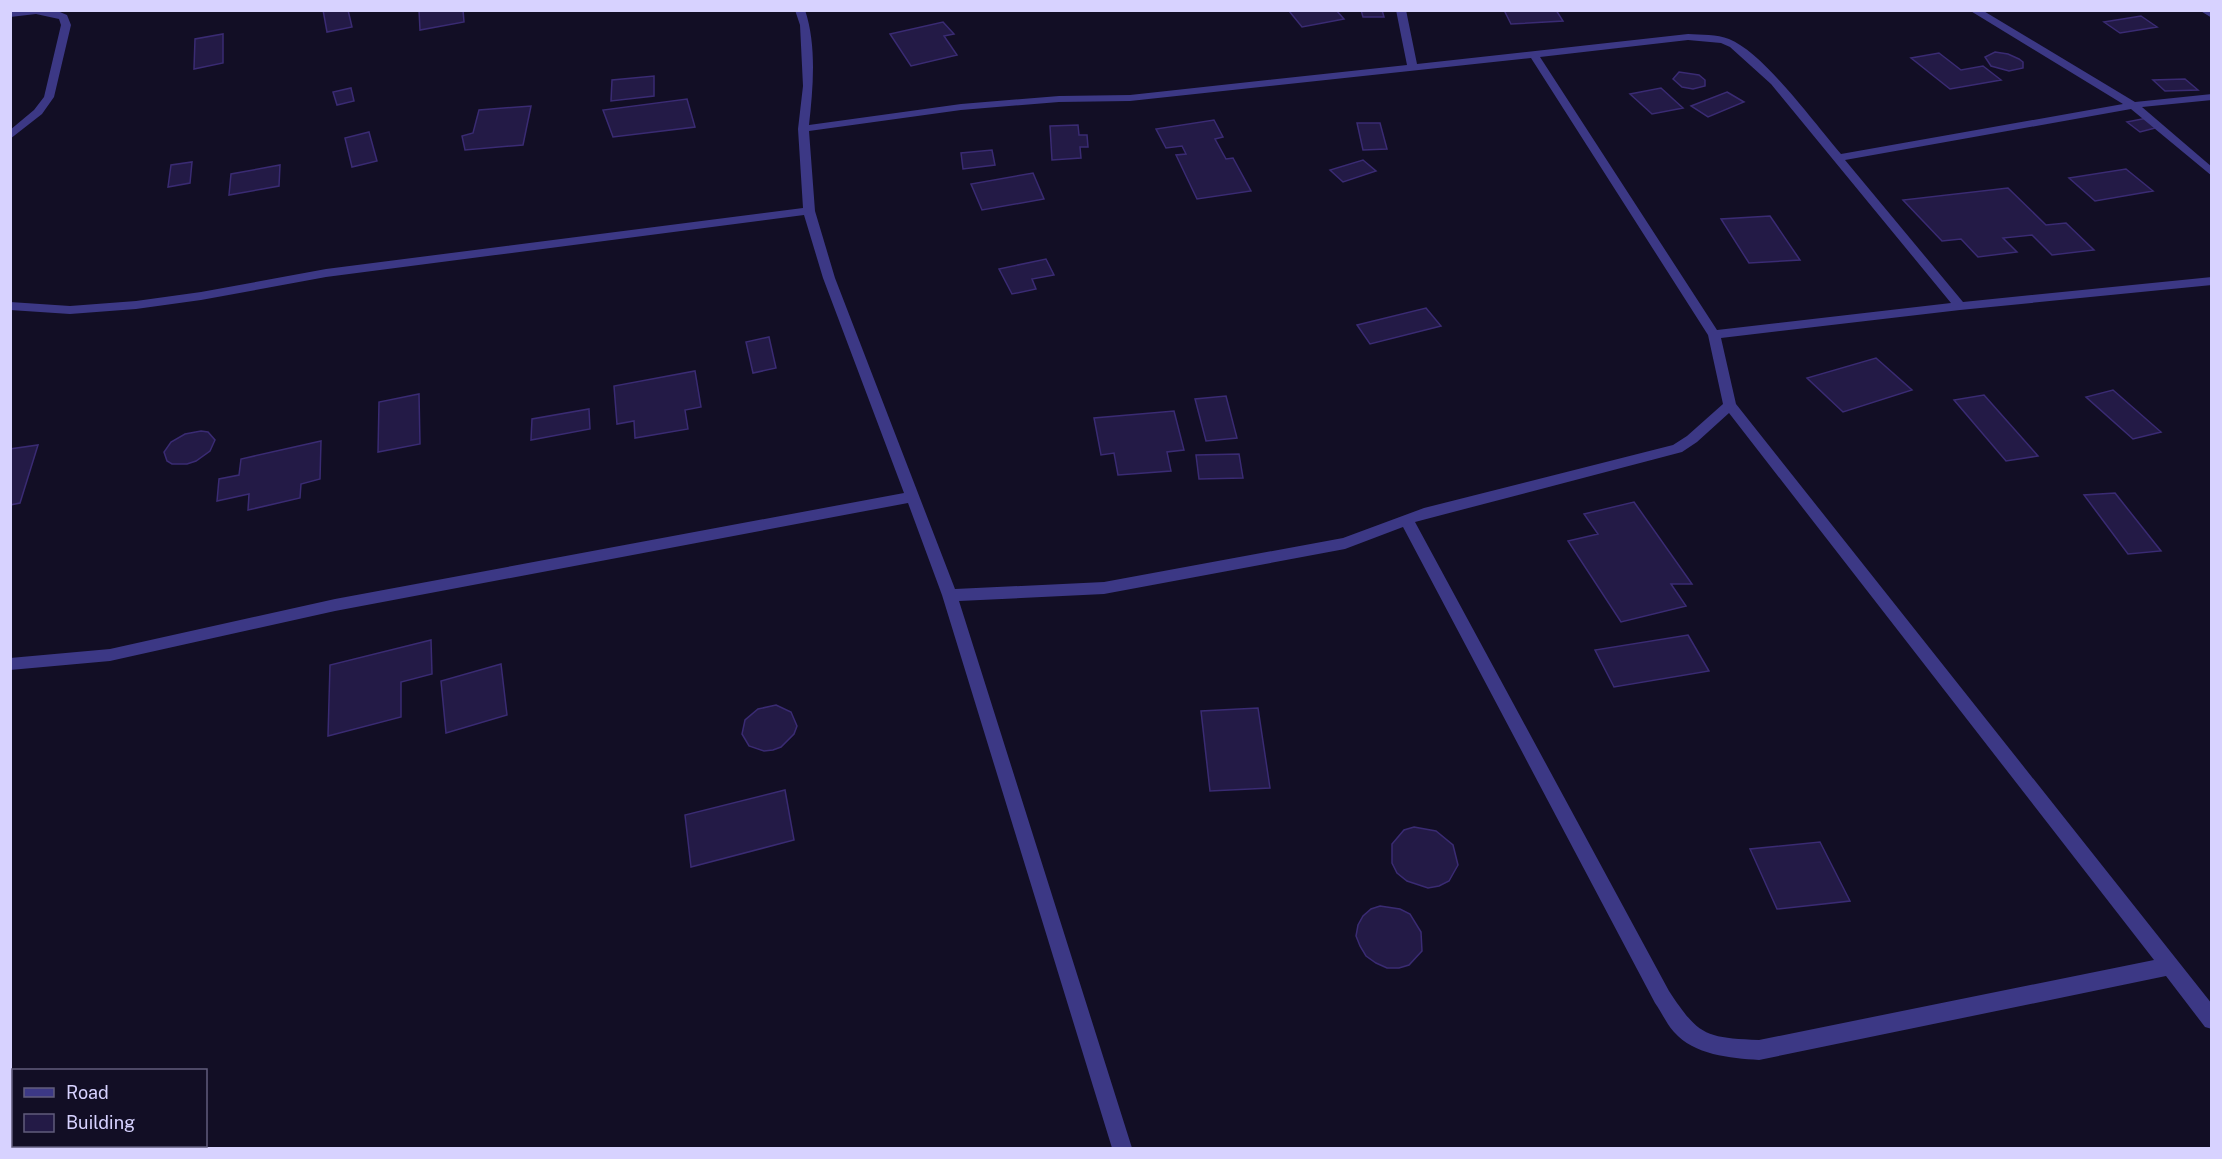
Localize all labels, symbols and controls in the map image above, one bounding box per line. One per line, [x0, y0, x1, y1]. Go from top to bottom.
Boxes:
legend [12, 1069, 207, 1147]
text: Road [66, 1082, 109, 1103]
text: Building [66, 1112, 135, 1133]

